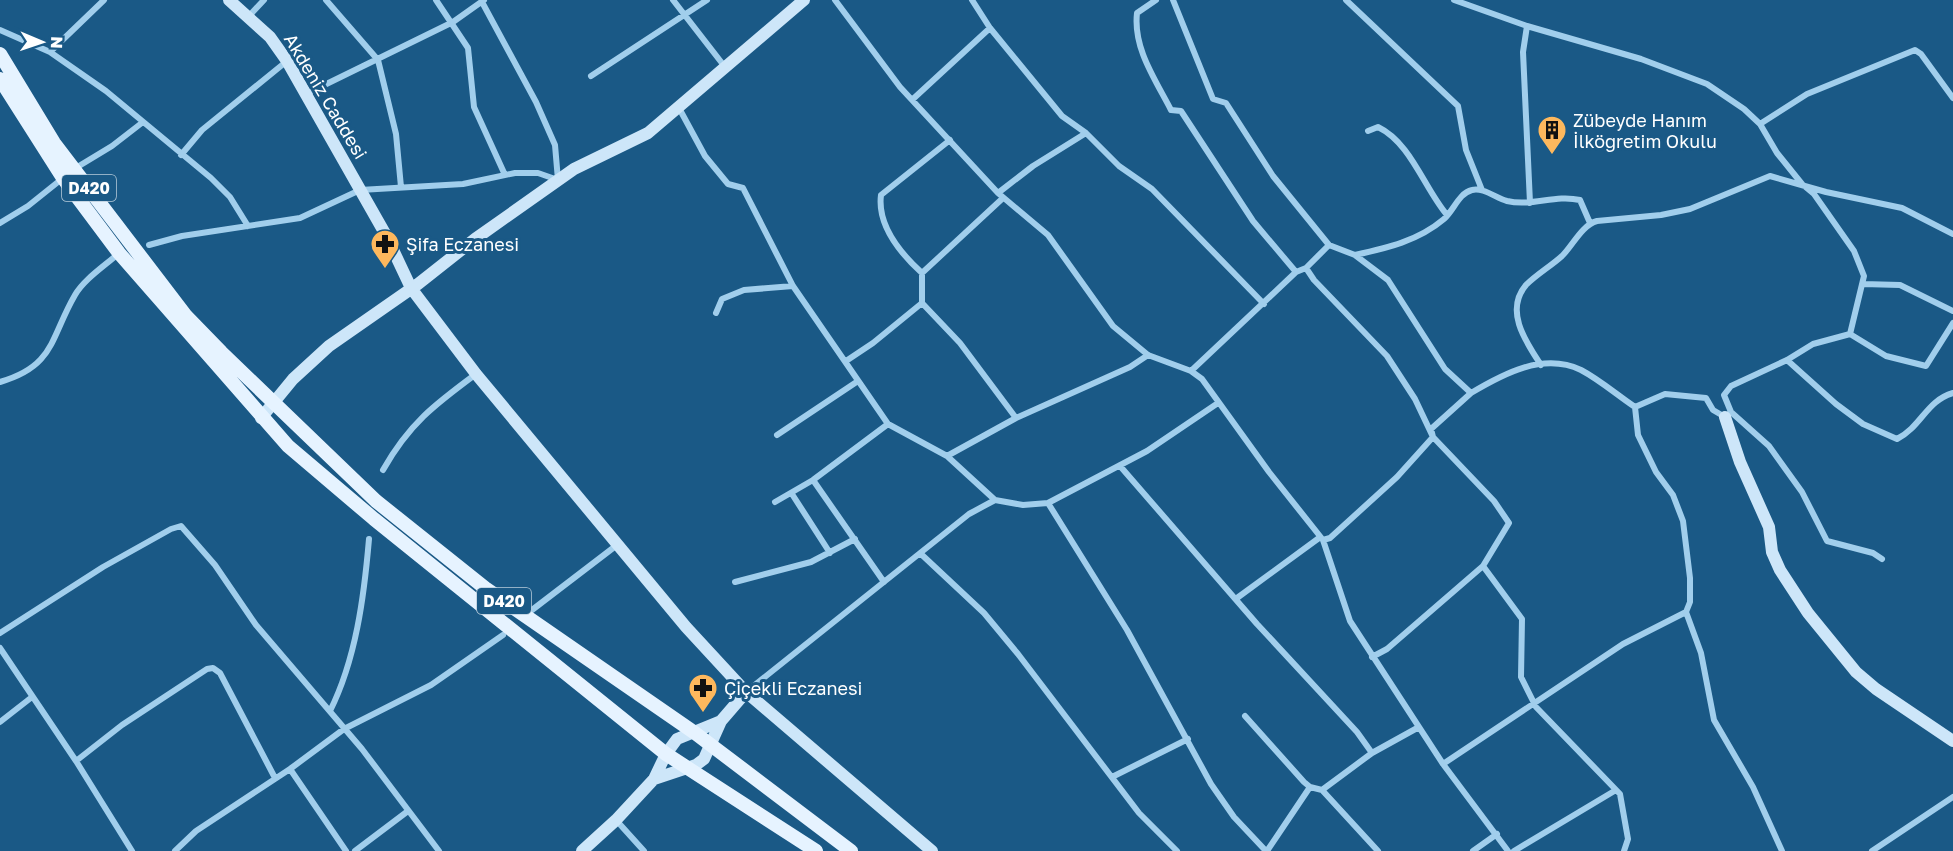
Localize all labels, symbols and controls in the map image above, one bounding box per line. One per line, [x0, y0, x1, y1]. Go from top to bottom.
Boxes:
north arrow [12, 12, 72, 72]
street label: Akdeniz Caddesi [280, 29, 372, 163]
text: N [47, 36, 67, 49]
place label: Zübeyde Hanım İlköğretim Okulu [1573, 109, 1717, 152]
building icon: Zübeyde Hanım İlköğretim Okulu [1536, 114, 1568, 156]
road number: D420 [62, 175, 116, 201]
pharmacy icon: Şifa Eczanesi [369, 228, 401, 270]
place label: Şifa Eczanesi [406, 233, 519, 255]
road number: D420 [477, 588, 531, 614]
pharmacy icon: Çiçekli Eczanesi [687, 672, 719, 714]
place label: Çiçekli Eczanesi [724, 677, 862, 699]

